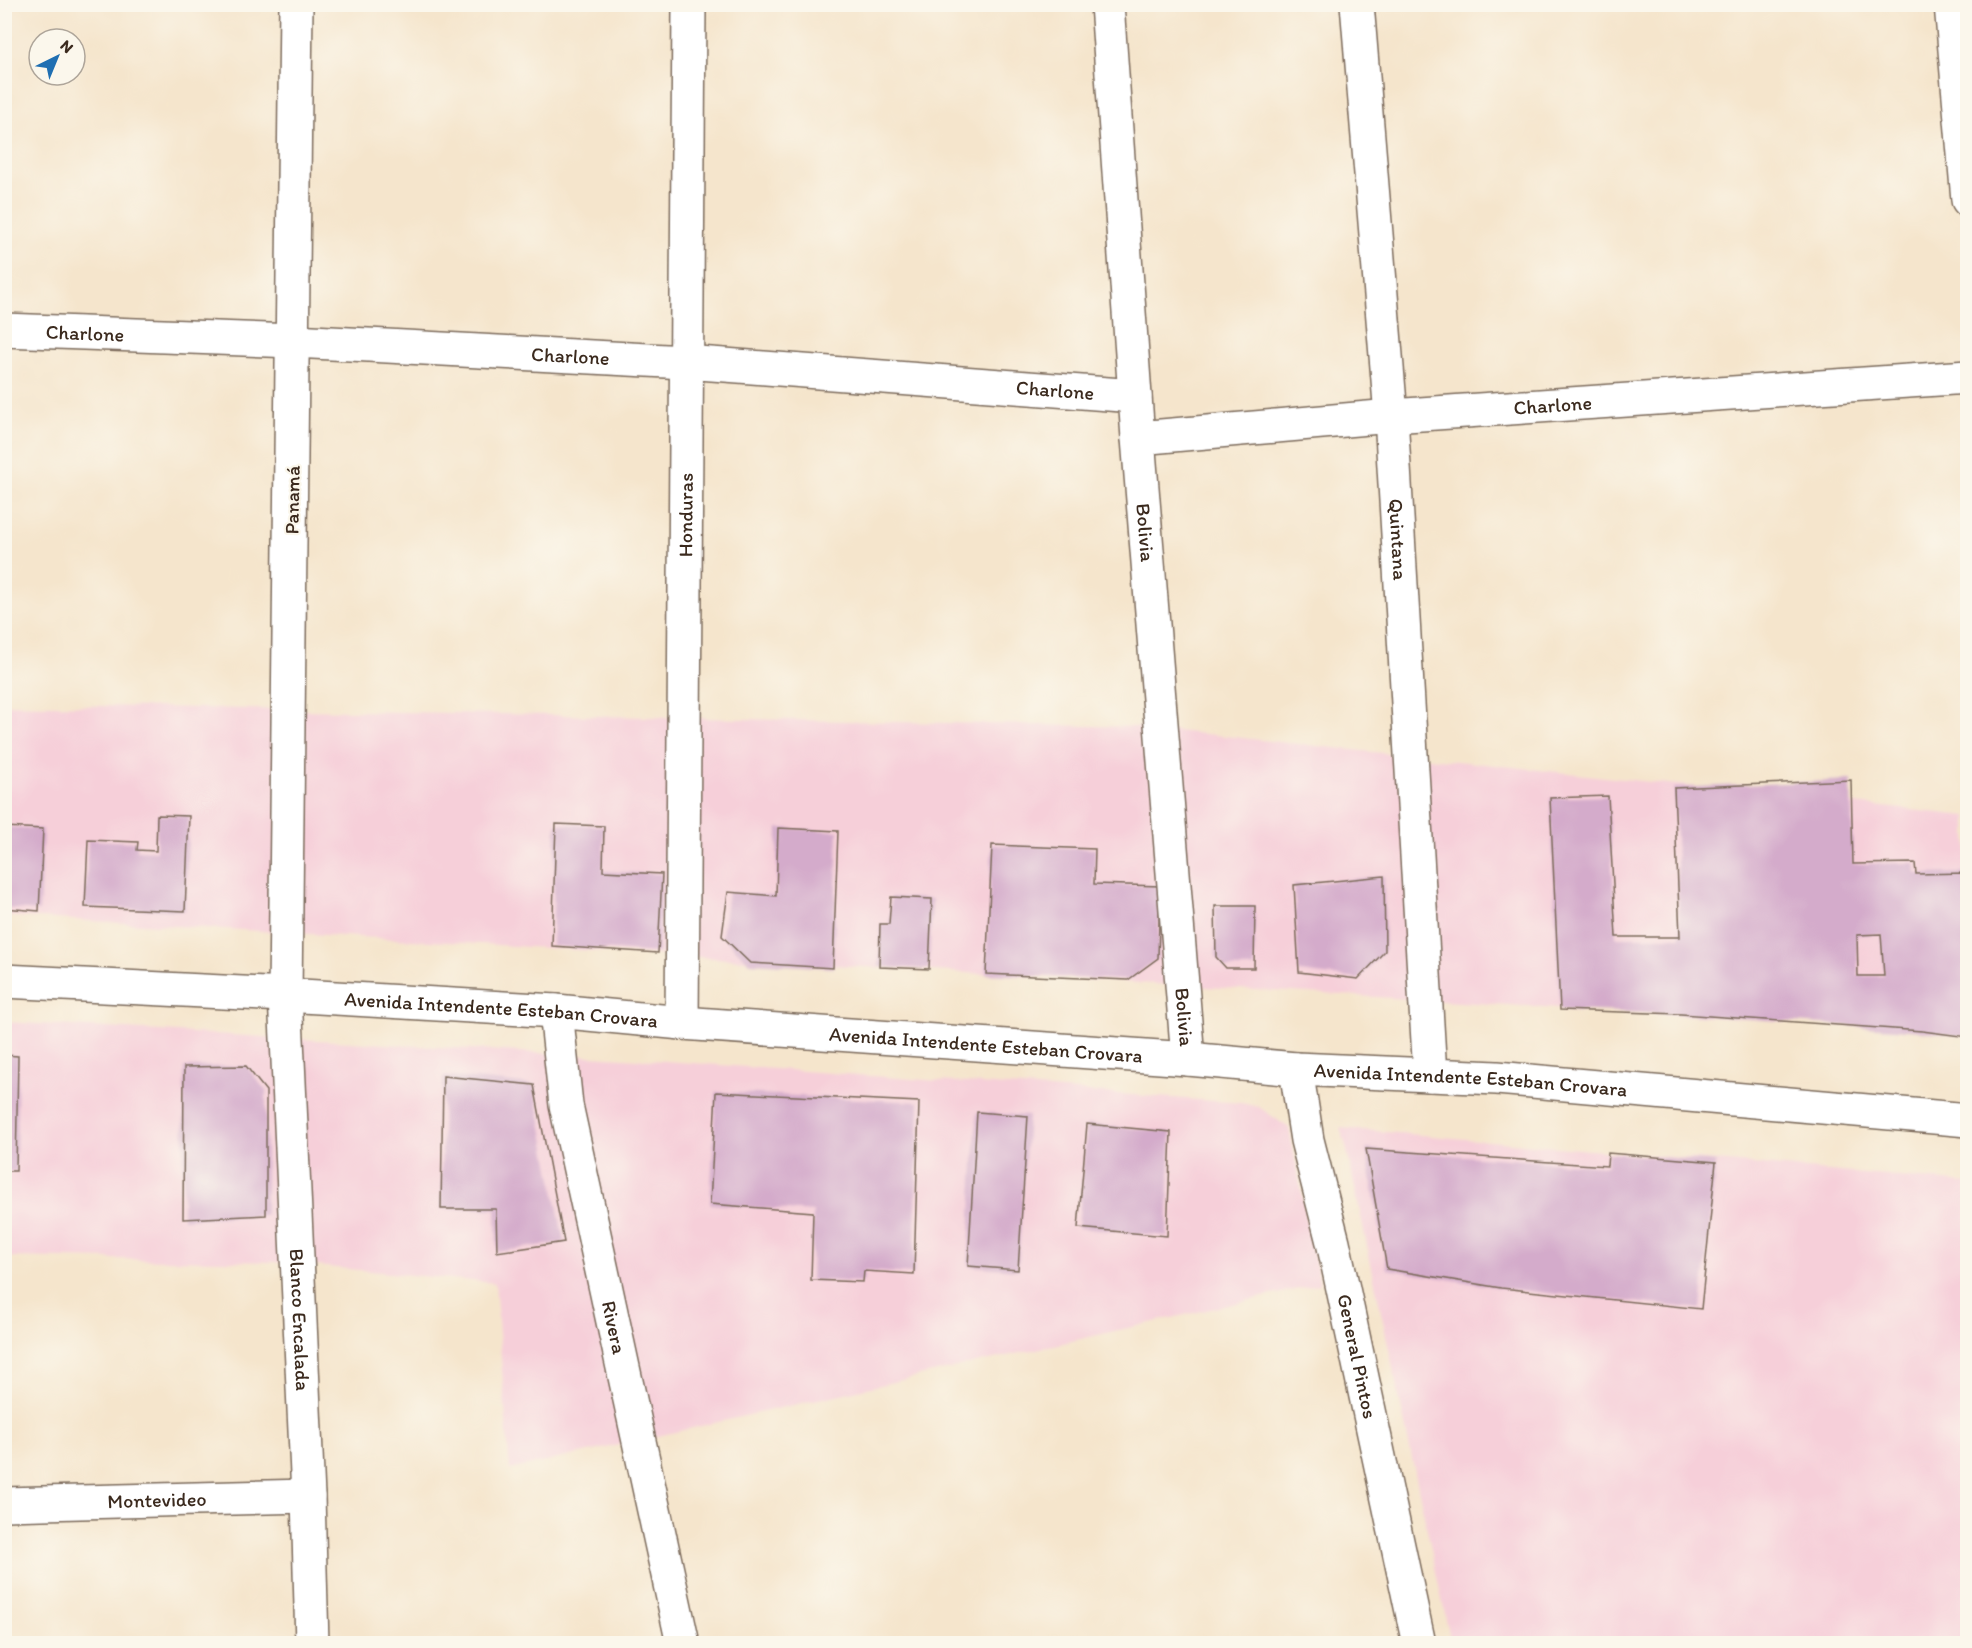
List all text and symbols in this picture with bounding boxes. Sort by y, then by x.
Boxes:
north arrow [27,27,87,87]
text: N [56,36,77,57]
street label: Charlone [45,320,125,347]
street label: Charlone [531,342,610,370]
street label: Charlone [1015,375,1095,405]
street label: Charlone [1513,390,1593,420]
street label: Panamá [279,465,305,535]
street label: Honduras [673,473,698,557]
street label: Quintana [1384,498,1413,581]
street label: Bolivia [1131,502,1160,563]
street label: Avenida Intendente Esteban Crovara [344,987,659,1033]
street label: Bolivia [1170,987,1199,1048]
street label: Avenida Intendente Esteban Crovara [828,1022,1144,1068]
street label: Avenida Intendente Esteban Crovara [1313,1058,1628,1102]
street label: Blanco Encalada [285,1248,315,1391]
street label: General Pintos [1332,1292,1382,1421]
street label: Rivera [597,1298,632,1357]
street label: Montevideo [107,1487,207,1513]

